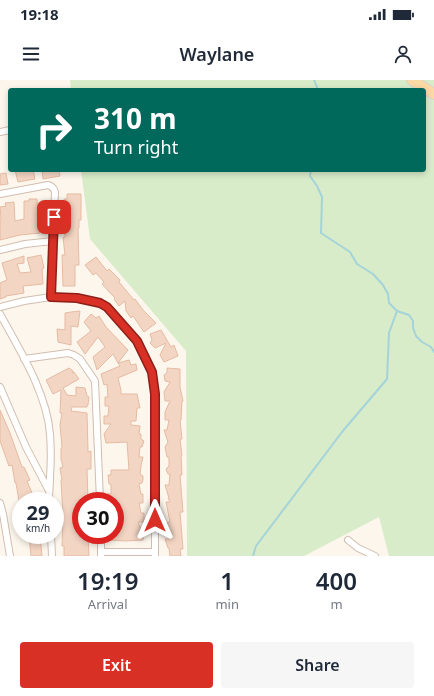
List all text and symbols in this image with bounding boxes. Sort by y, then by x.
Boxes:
text: 19:18 [20,4,59,24]
text: Waylane [180,42,254,66]
icon: menu [20,43,42,65]
icon: person [392,43,414,65]
text: 310 m [94,99,177,137]
icon: right [28,104,80,156]
text: Turn right [94,135,178,159]
pin [37,200,71,234]
icon: arrive [43,206,65,228]
speed limit sign: 30 [72,492,124,544]
text: 29 [27,499,49,526]
position arrow [134,499,176,541]
text: km/h [26,521,50,535]
text: 19:19 [77,564,138,597]
text: 1 [220,564,234,597]
text: 400 [316,564,357,597]
text: Arrival [88,595,128,613]
text: min [215,595,239,613]
text: m [330,595,343,613]
button: Exit [20,642,213,688]
button: Share [221,642,414,688]

